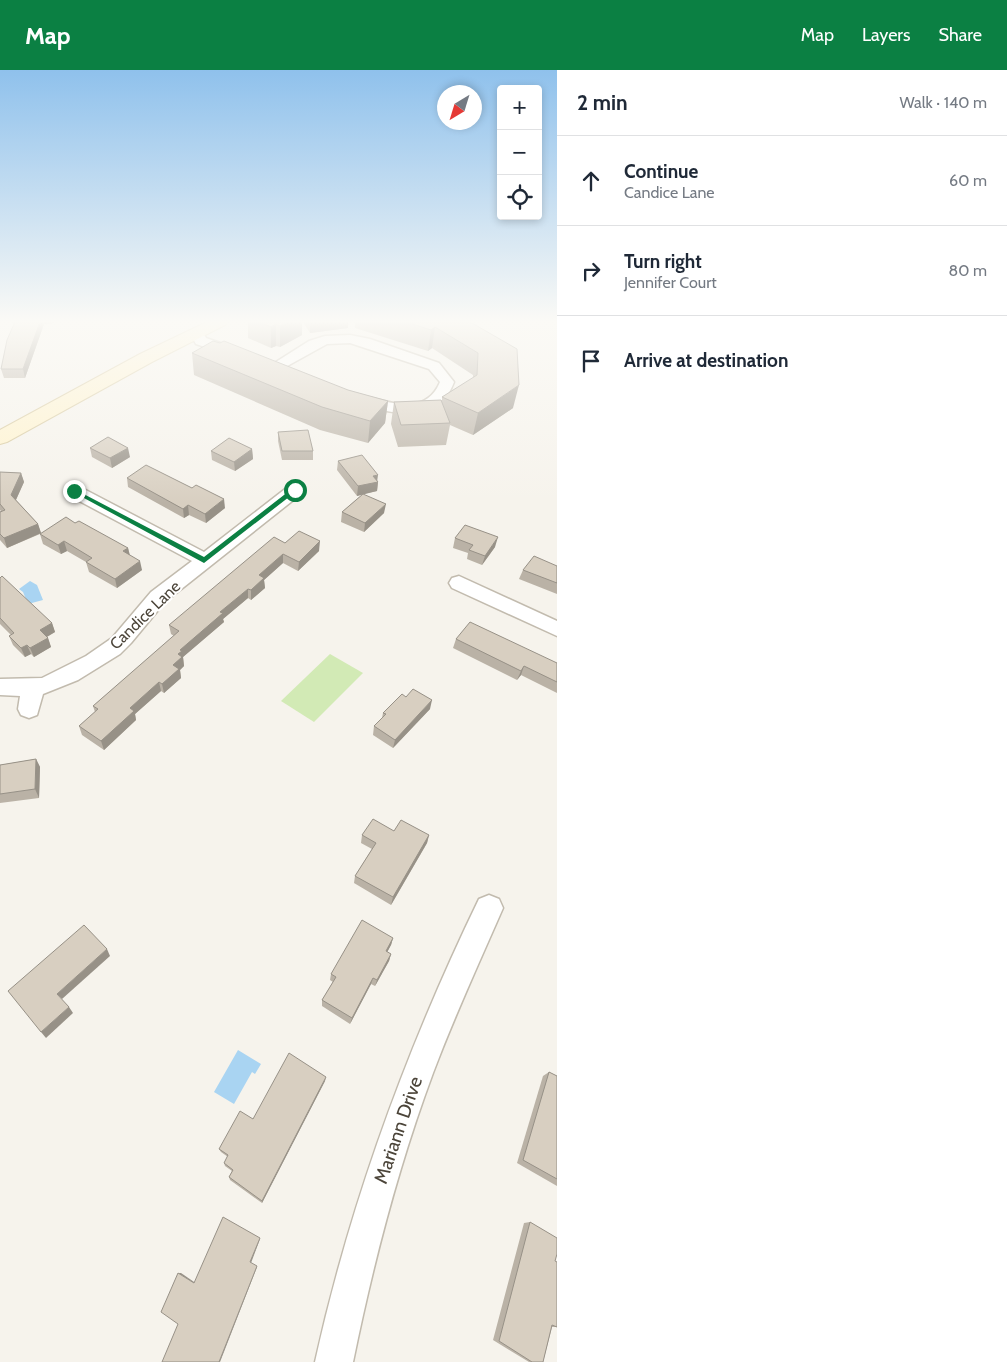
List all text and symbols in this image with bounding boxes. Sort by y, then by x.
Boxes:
text: Map [25,21,71,50]
text: Map [801,24,834,46]
text: Layers [862,24,911,46]
text: Share [939,24,982,46]
north arrow [437,85,482,130]
map controls [497,85,542,220]
button: + [497,85,542,130]
text: 2 min [577,90,628,115]
text: Walk · 140 m [900,93,987,112]
button: − [497,130,542,175]
text: Continue [624,160,698,183]
icon: ahead [577,167,605,195]
text: 60 m [949,171,987,190]
button: locate [497,175,542,220]
text: Candice Lane [624,183,715,202]
text: Turn right [624,250,702,273]
icon: right [577,257,605,285]
text: 80 m [949,261,987,280]
text: Jennifer Court [624,273,717,292]
icon: arrive [577,347,605,375]
text: Arrive at destination [624,349,788,372]
route start [284,479,307,502]
route end [63,480,86,503]
street label: Candice Lane [106,577,184,653]
street label: Mariann Drive [369,1073,427,1187]

